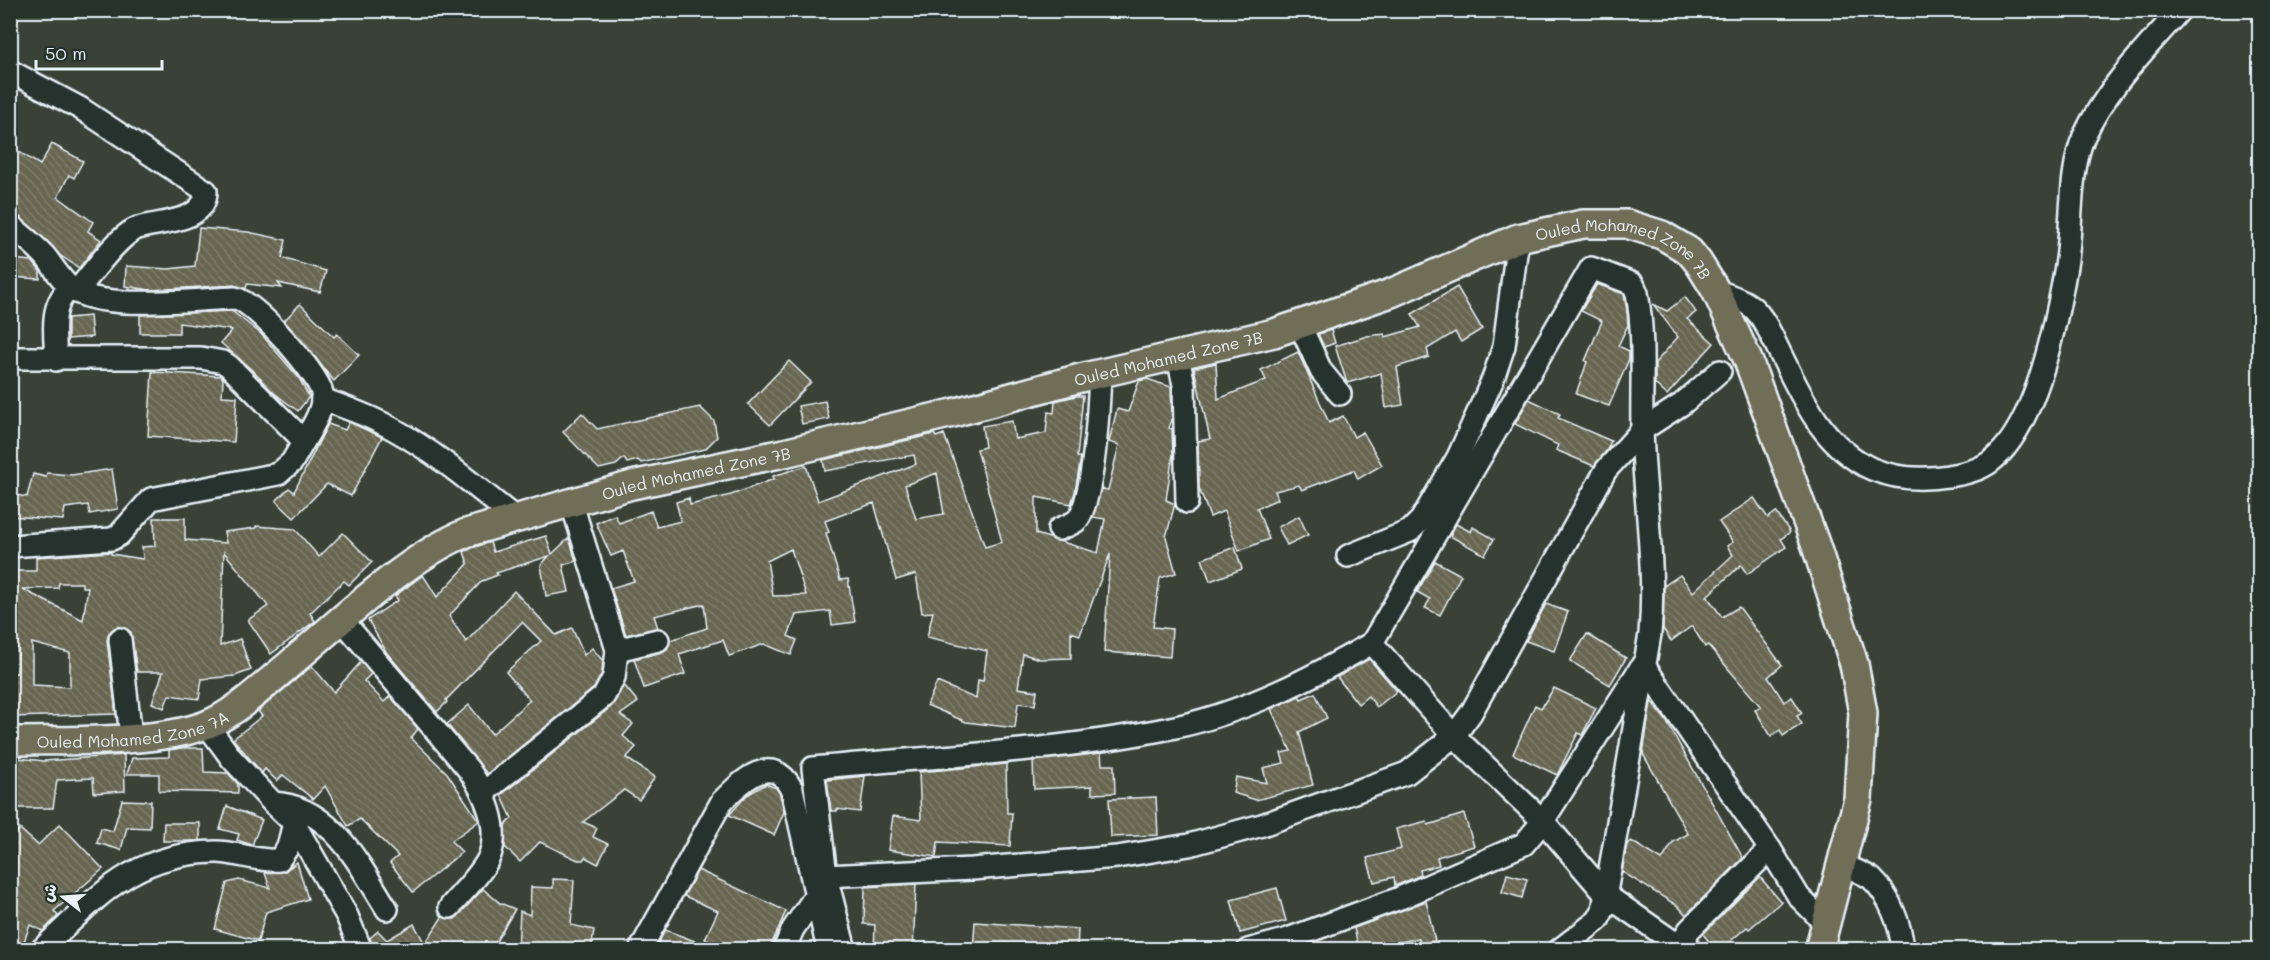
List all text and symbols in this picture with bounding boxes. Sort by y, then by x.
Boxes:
scale bar [36,33,162,71]
text: 50 m [45,41,87,65]
street label: Ouled Mohamed Zone 7B [1533,213,1716,283]
street label: Ouled Mohamed Zone 7B [1072,326,1264,390]
street label: Ouled Mohamed Zone 7B [599,441,793,504]
street label: Ouled Mohamed Zone 7A [37,705,232,751]
north arrow [33,867,93,927]
text: ش [36,881,61,904]

